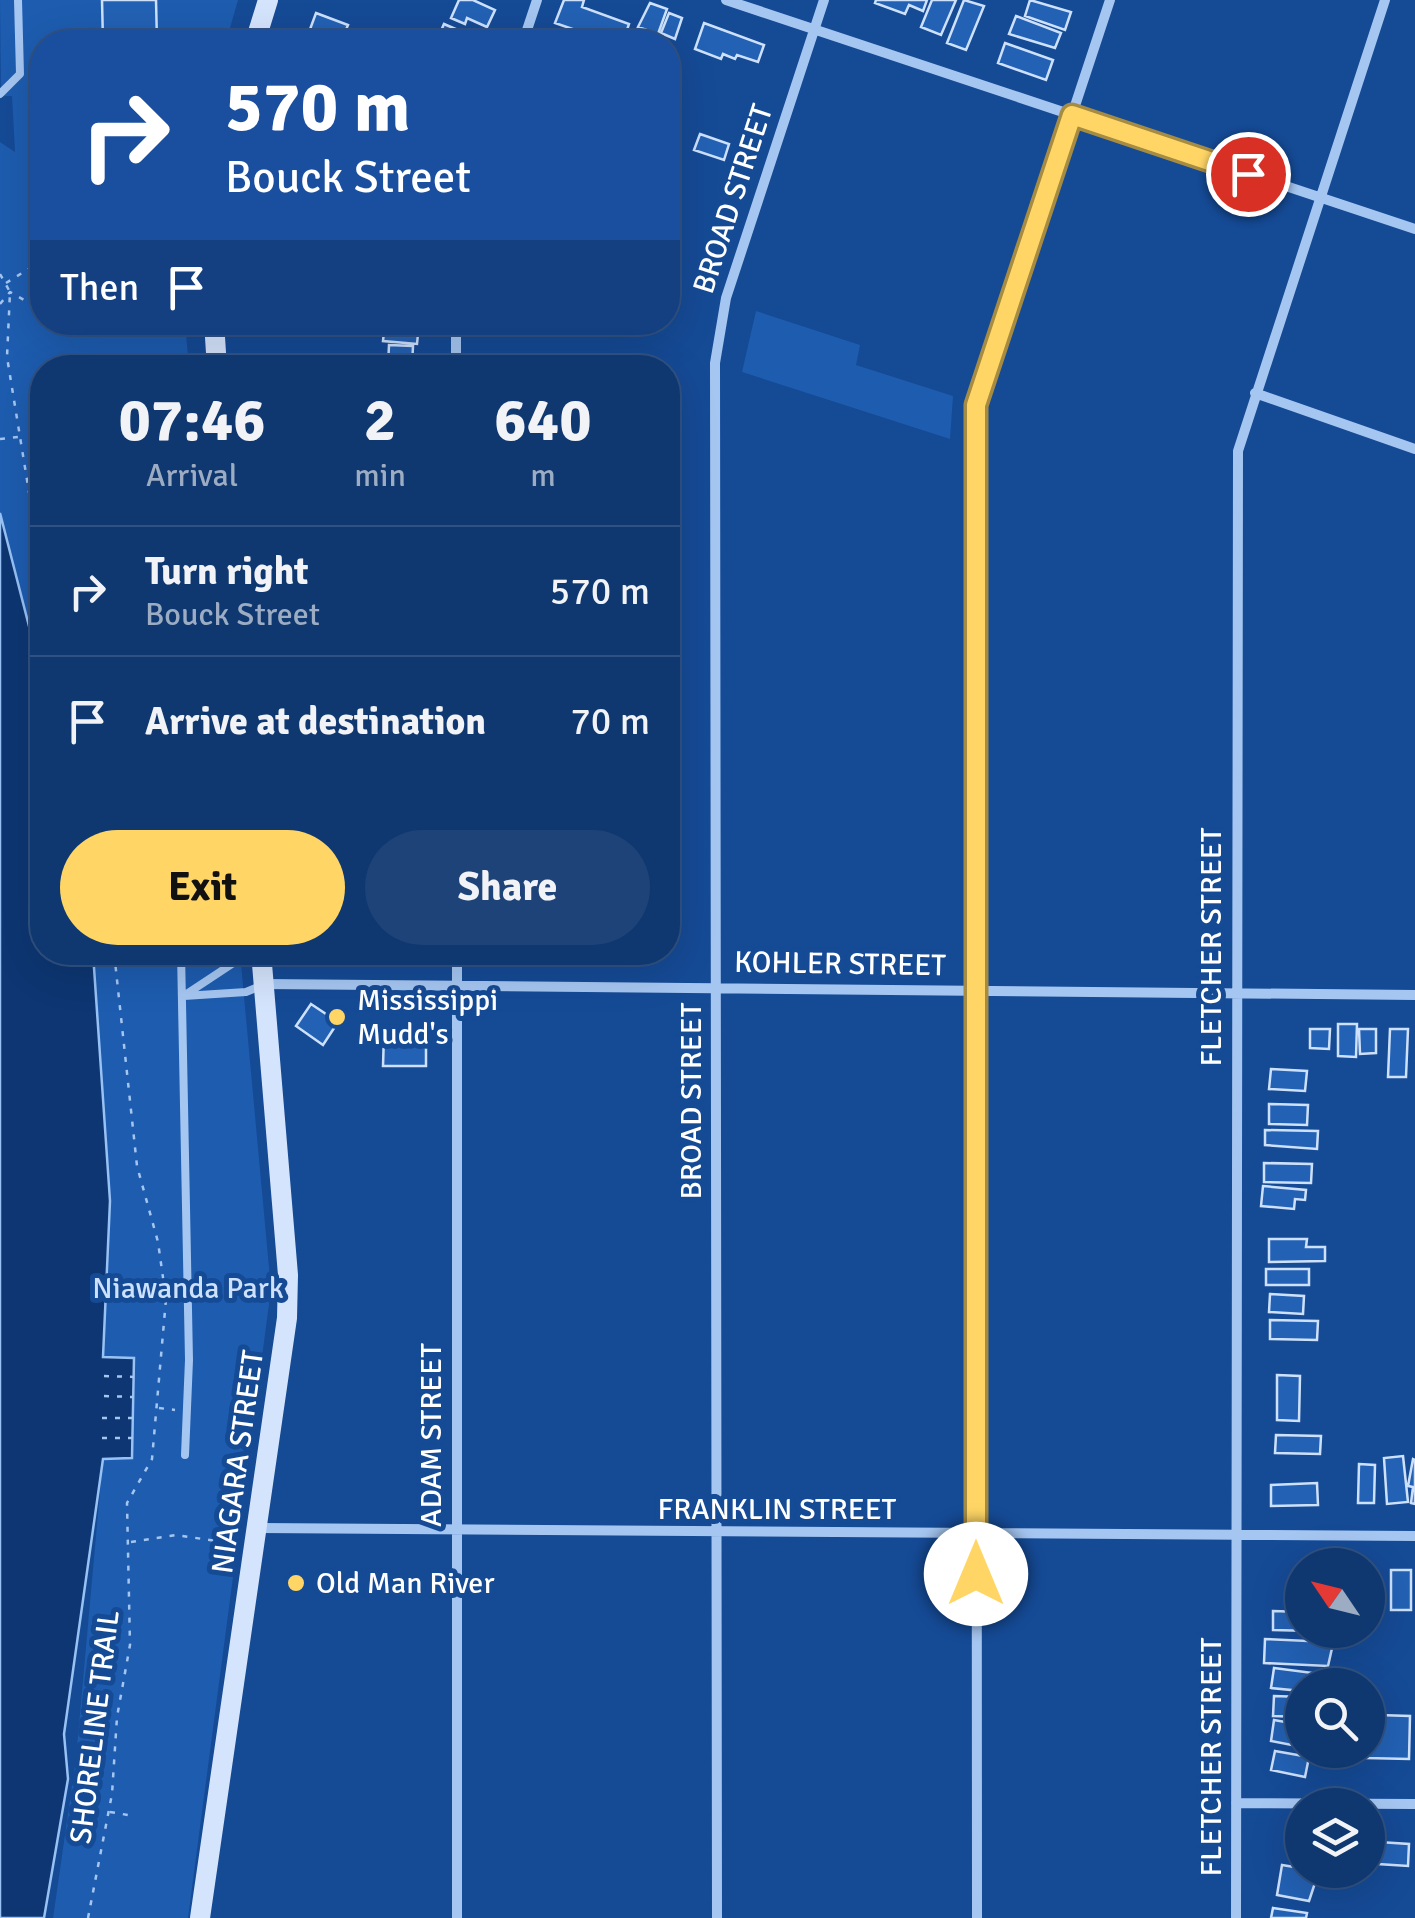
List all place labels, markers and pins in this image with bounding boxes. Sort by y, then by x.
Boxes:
pin [1206,132,1291,217]
place label: Mississippi Mudd's [357,982,498,1053]
marker: Mississippi Mudd's [326,1006,348,1028]
place label: Old Man River [316,1565,494,1602]
marker: Old Man River [285,1572,307,1594]

